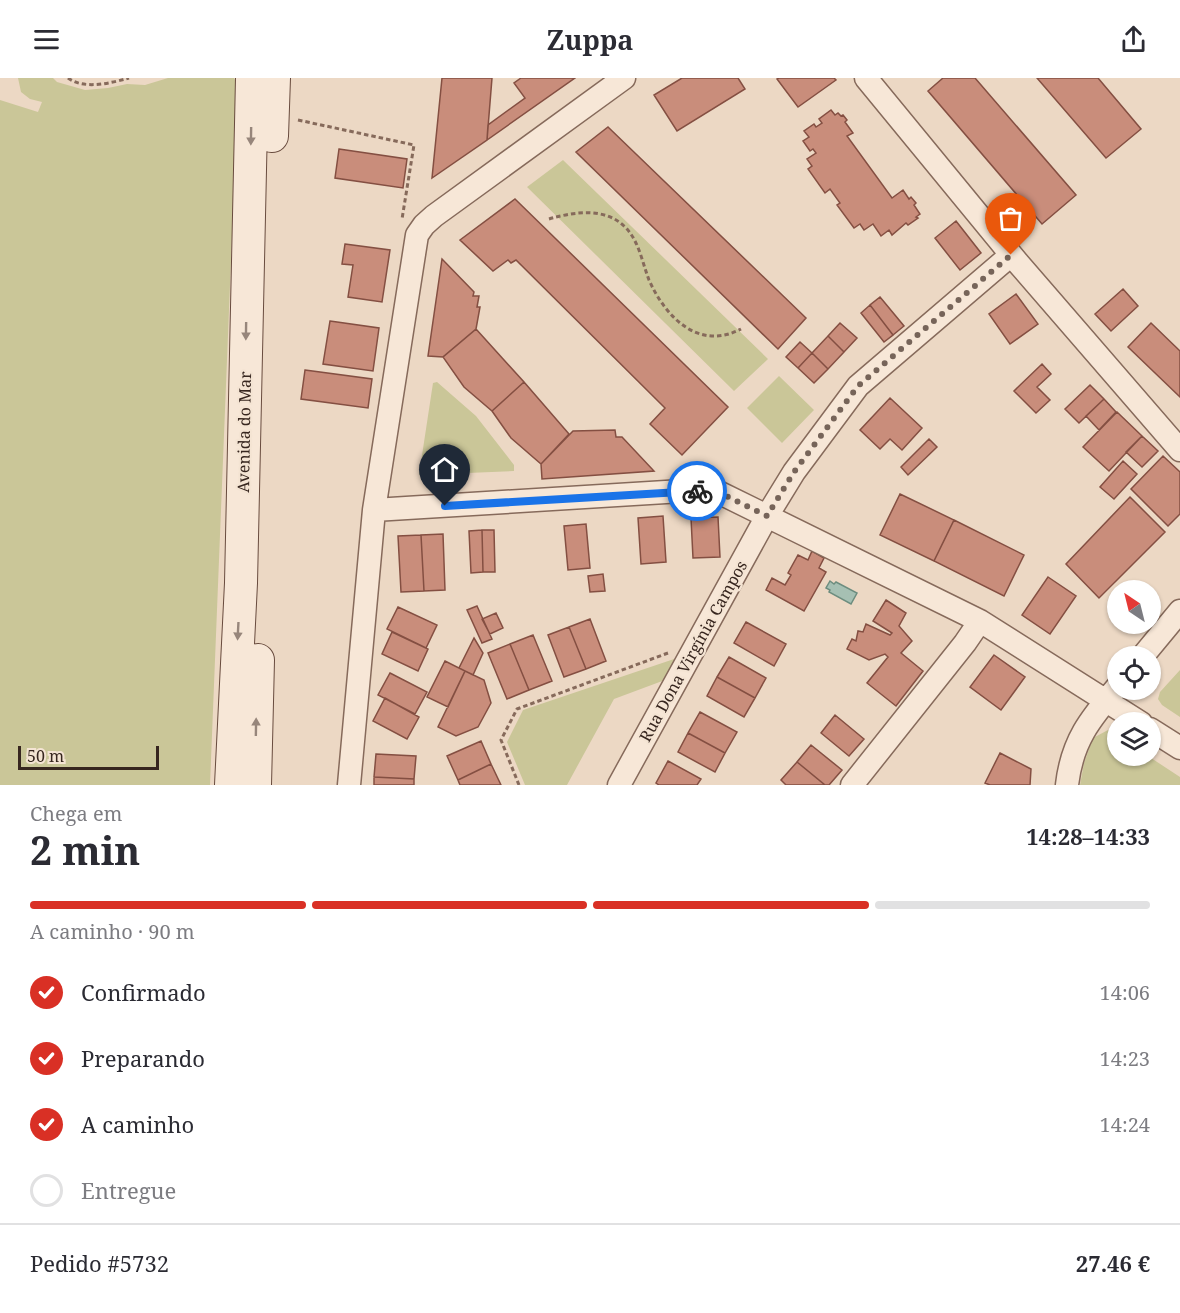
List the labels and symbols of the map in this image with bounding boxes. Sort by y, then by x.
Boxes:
one-way arrow [246,127,255,146]
pin [985,193,1036,255]
one-way arrow [241,322,251,341]
street label: Avenida do Mar [232,371,256,493]
pin [419,444,470,506]
courier [667,461,727,521]
street label: Rua Dona Virgínia Campos [634,556,752,746]
north arrow [1107,580,1161,634]
one-way arrow [234,622,243,641]
one-way arrow [252,717,261,736]
scale bar [18,743,159,770]

